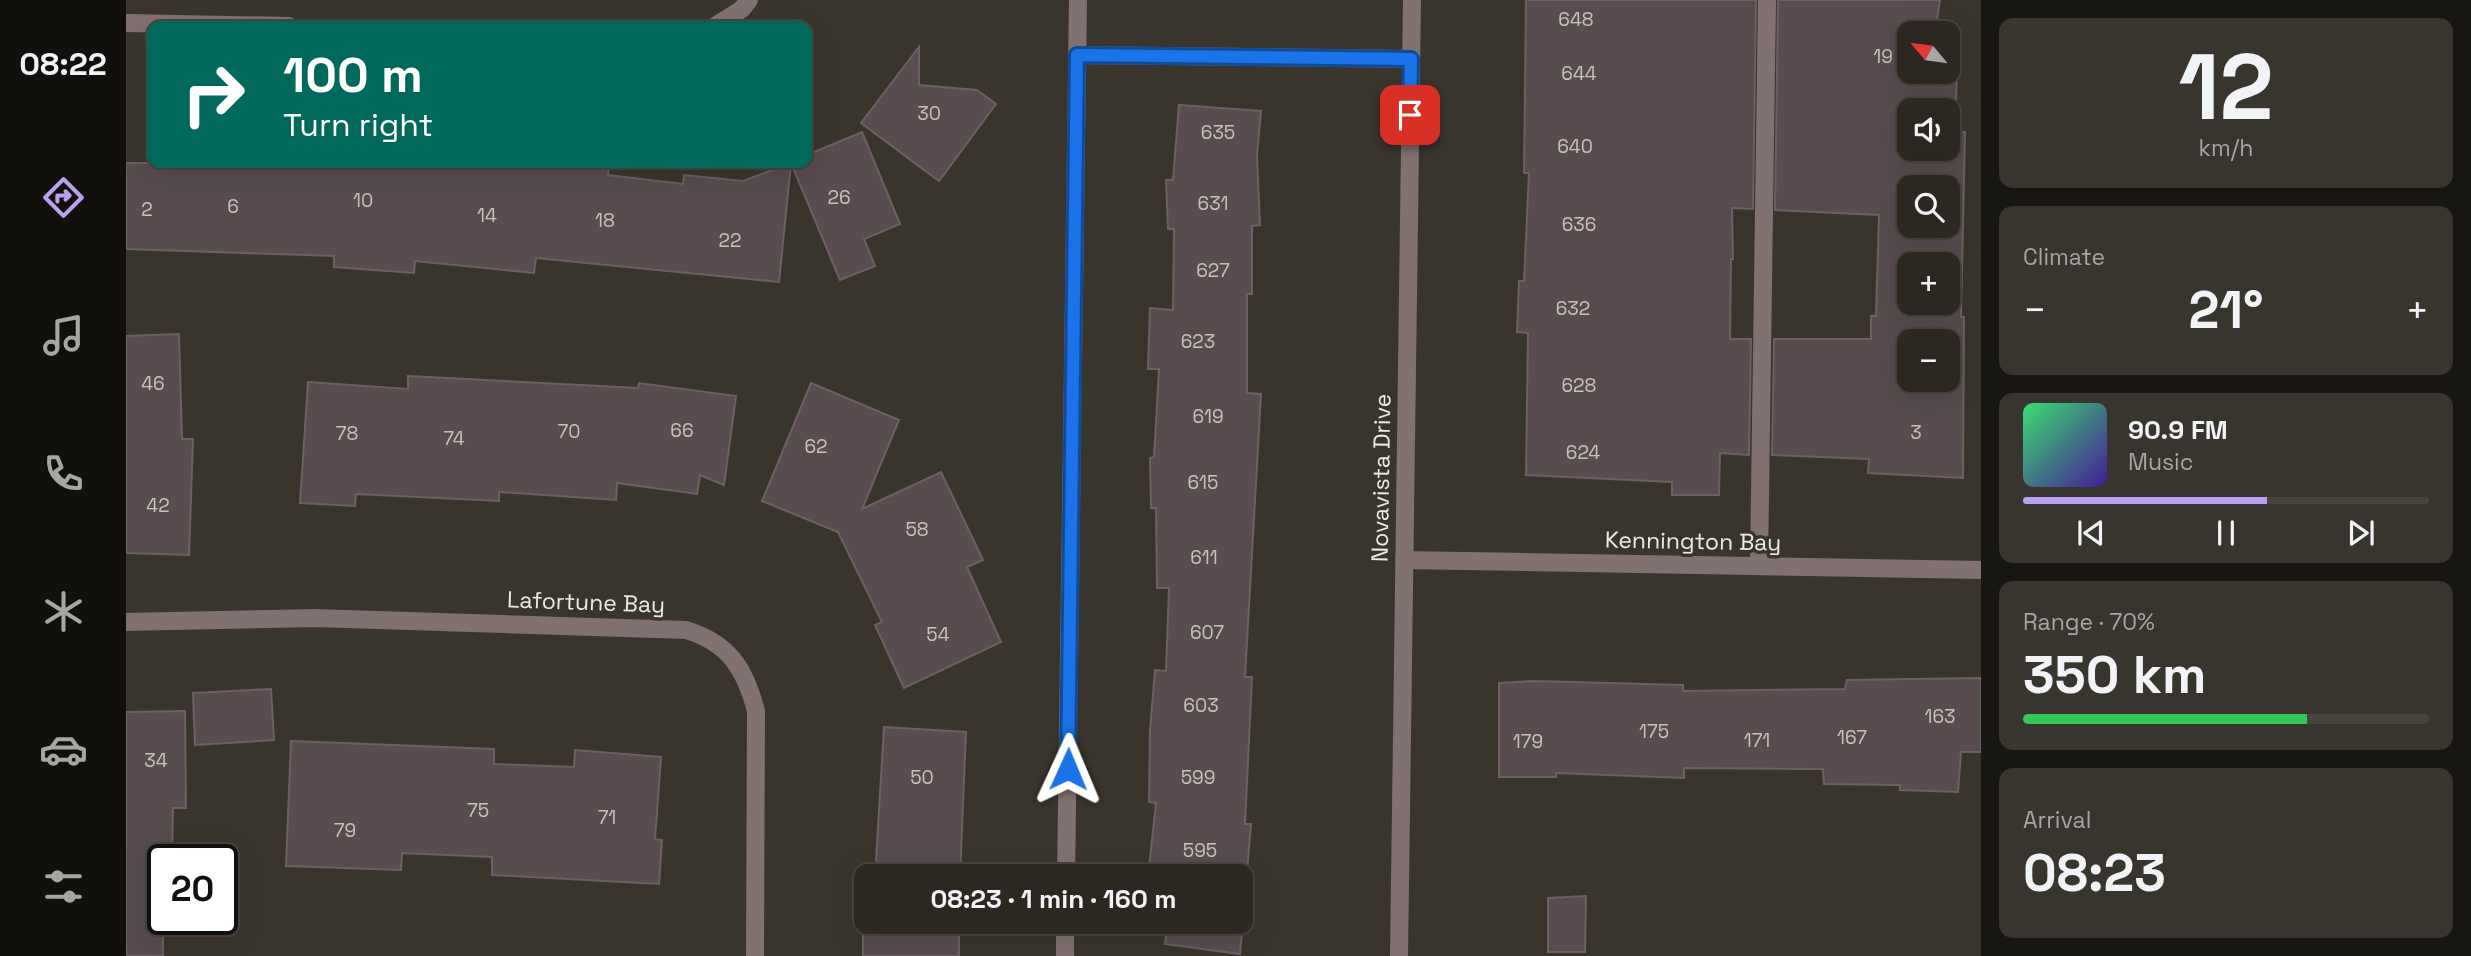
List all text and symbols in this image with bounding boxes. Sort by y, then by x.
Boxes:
house number: 648 [1558,7,1594,32]
north arrow [1897,21,1960,84]
map controls [1897,21,1960,392]
text: 12 [2178,29,2274,146]
text: 08:22 [19,44,107,84]
text: 100 m [283,44,423,106]
house number: 19 [1873,44,1893,69]
icon: right [168,49,259,140]
house number: 644 [1561,61,1597,86]
pin [1380,85,1440,145]
icon: arrive [1391,96,1429,134]
button: sound [1897,98,1960,161]
house number: 30 [917,101,941,126]
text: Turn right [283,105,433,145]
house number: 635 [1201,120,1235,145]
text: km/h [2199,133,2253,163]
house number: 640 [1557,134,1593,159]
icon: directions [39,173,88,222]
button: search [1897,175,1960,238]
house number: 26 [827,185,851,210]
house number: 10 [353,188,373,213]
house number: 631 [1198,191,1228,216]
house number: 6 [227,194,239,219]
house number: 2 [141,197,153,222]
house number: 14 [477,203,497,228]
house number: 18 [595,208,615,233]
house number: 636 [1562,212,1596,237]
house number: 22 [719,228,741,253]
text: Climate [2023,242,2105,272]
button: + [1897,252,1960,315]
house number: 627 [1196,258,1230,283]
text: 21° [2189,277,2263,343]
text: − [2023,286,2047,334]
text: + [2405,286,2429,334]
house number: 632 [1556,296,1590,321]
icon: music [39,311,88,360]
house number: 623 [1181,329,1215,354]
button: − [1897,329,1960,392]
house number: 46 [141,371,165,396]
house number: 628 [1562,373,1596,398]
street label: Novavista Drive [1365,394,1397,562]
house number: 619 [1192,404,1224,429]
text: 90.9 FM [2128,413,2228,447]
house number: 66 [670,418,694,443]
house number: 70 [558,419,580,444]
house number: 3 [1910,420,1922,445]
house number: 78 [336,421,358,446]
house number: 74 [443,426,465,451]
house number: 62 [804,434,828,459]
house number: 624 [1566,440,1600,465]
text: Music [2128,447,2193,477]
icon: phone [39,449,88,498]
house number: 615 [1188,470,1218,495]
house number: 42 [146,493,170,518]
icon: previous [2072,514,2110,552]
icon: pause [2207,514,2245,552]
icon: next [2342,514,2380,552]
house number: 58 [905,517,929,542]
street label: Kennington Bay [1605,524,1781,558]
house number: 611 [1190,545,1218,570]
street label: Lafortune Bay [506,584,666,620]
icon: climate [39,587,88,636]
text: Range · 70% [2023,607,2155,637]
house number: 607 [1190,620,1224,645]
house number: 54 [926,622,950,647]
text: 350 km [2023,642,2206,708]
house number: 603 [1183,693,1219,718]
house number: 163 [1924,704,1956,729]
house number: 175 [1639,719,1669,744]
icon: car [39,725,88,774]
house number: 167 [1837,725,1867,750]
house number: 171 [1744,728,1770,753]
house number: 179 [1513,729,1543,754]
position arrow [1031,732,1105,806]
house number: 34 [144,748,168,773]
house number: 50 [910,765,934,790]
house number: 599 [1181,765,1215,790]
house number: 75 [467,798,489,823]
house number: 71 [598,805,616,830]
text: Arrival [2023,805,2091,835]
house number: 79 [334,818,356,843]
house number: 595 [1183,838,1217,863]
text: 08:23 [2023,840,2166,906]
speed limit sign: 20 [147,844,238,935]
icon: filters [39,862,88,911]
text: 08:23 · 1 min · 160 m [930,882,1177,916]

